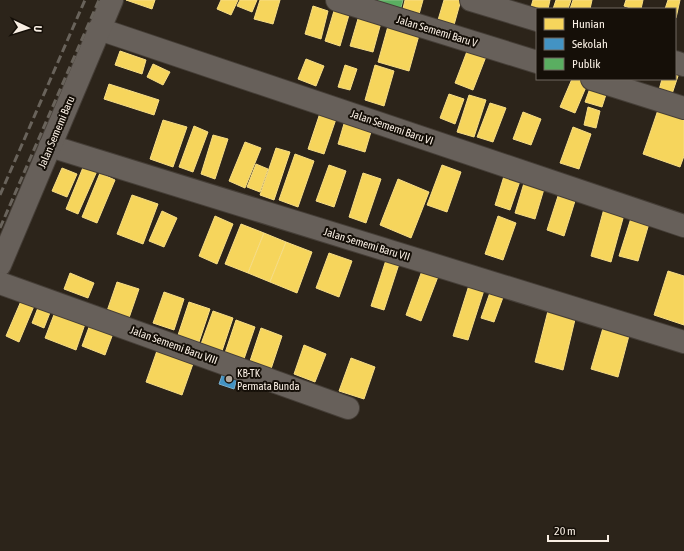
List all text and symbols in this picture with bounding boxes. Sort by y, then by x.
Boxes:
north arrow [8,8,48,48]
legend [536,8,676,80]
street label: Jalan Sememi Baru V [395,13,479,49]
text: Hunian [572,17,605,31]
text: U [32,25,44,32]
text: Sekolah [572,37,608,51]
text: Publik [572,57,601,71]
street label: Jalan Sememi Baru [35,94,77,170]
street label: Jalan Sememi Baru VI [349,107,435,147]
street label: Jalan Sememi Baru VII [323,225,411,263]
street label: Jalan Sememi Baru VIII [129,324,219,366]
place label: KB-TK Permata Bunda [237,367,300,392]
marker: KB-TK Permata Bunda [224,374,234,384]
scale bar [548,517,608,543]
text: 20 m [554,524,576,538]

